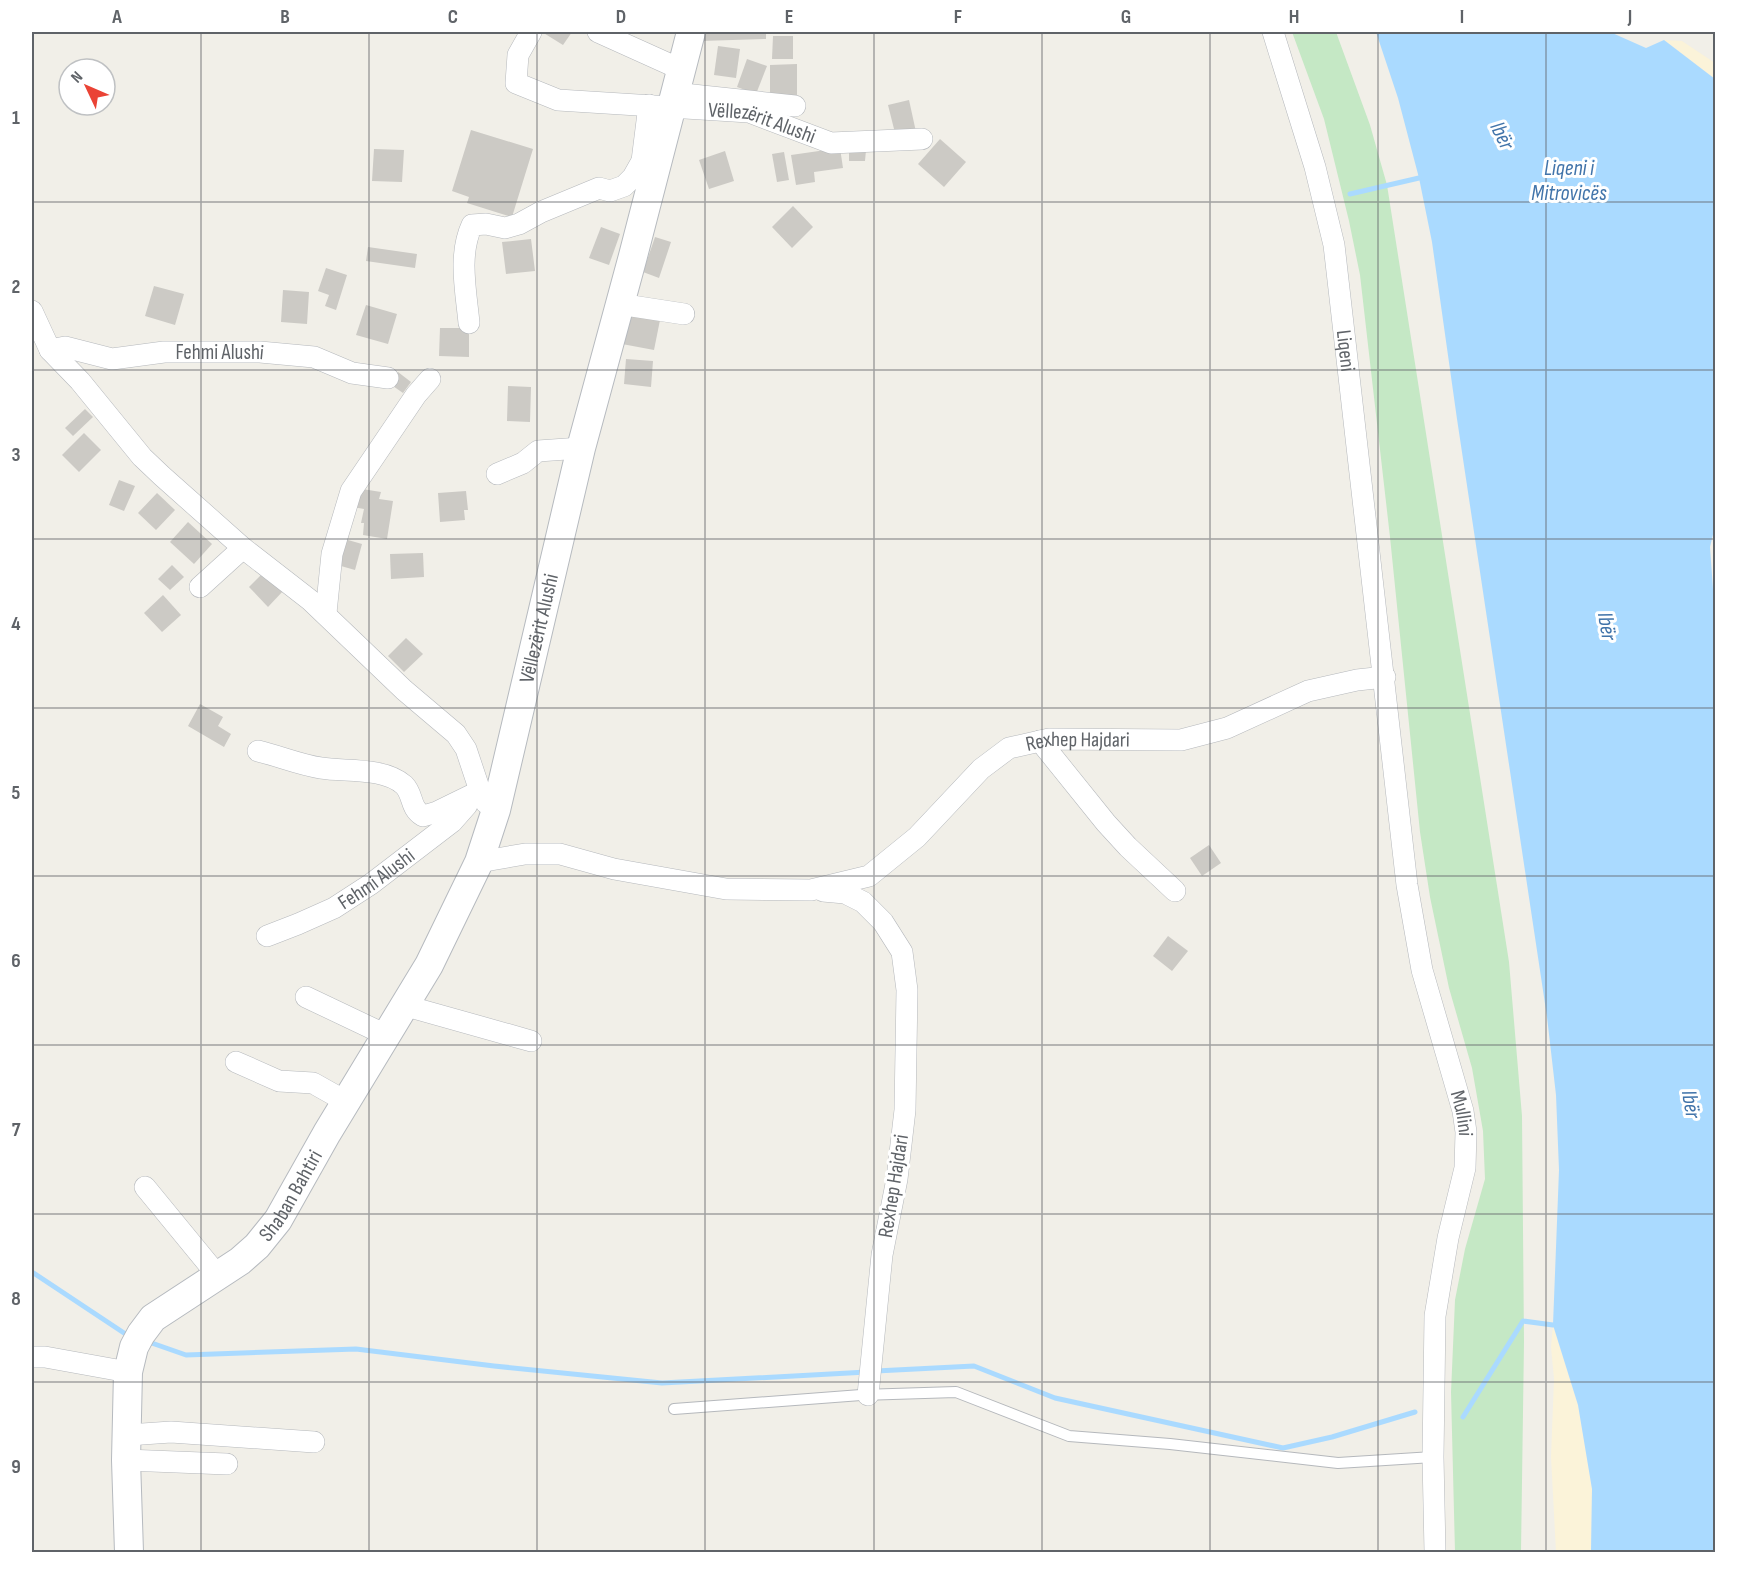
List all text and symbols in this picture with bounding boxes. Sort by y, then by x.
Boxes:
text: A [111,5,122,29]
text: B [280,5,290,29]
text: C [448,5,458,29]
text: D [616,5,626,29]
text: E [785,5,793,29]
text: F [954,5,962,29]
text: G [1121,5,1131,29]
text: H [1289,5,1299,29]
text: I [1460,5,1464,29]
text: J [1627,5,1632,29]
north arrow [57,57,117,117]
text: N [67,68,87,87]
street label: Vëllezërit Alushi [707,97,819,149]
text: 1 [12,106,20,130]
water label: Ibër [1483,117,1520,155]
water label: Liqeni i Mitrovicës [1531,155,1607,207]
text: 2 [12,275,20,299]
street label: Liqeni [1331,329,1360,373]
street label: Fehmi Alushi [176,340,265,365]
text: 3 [12,443,21,467]
street label: Vëllezërit Alushi [514,571,564,685]
water label: Ibër [1591,610,1622,643]
text: 4 [11,612,21,636]
street label: Rexhep Hajdari [1023,727,1130,757]
text: 5 [12,781,21,805]
street label: Fehmi Alushi [334,843,420,915]
text: 6 [11,949,21,973]
street label: Mullini [1445,1087,1478,1136]
water label: Ibër [1675,1088,1706,1121]
text: 7 [12,1118,21,1142]
street label: Rexhep Hajdari [873,1133,914,1240]
street label: Shaban Bahtiri [254,1146,328,1247]
text: 8 [11,1287,21,1311]
text: 9 [11,1455,21,1479]

